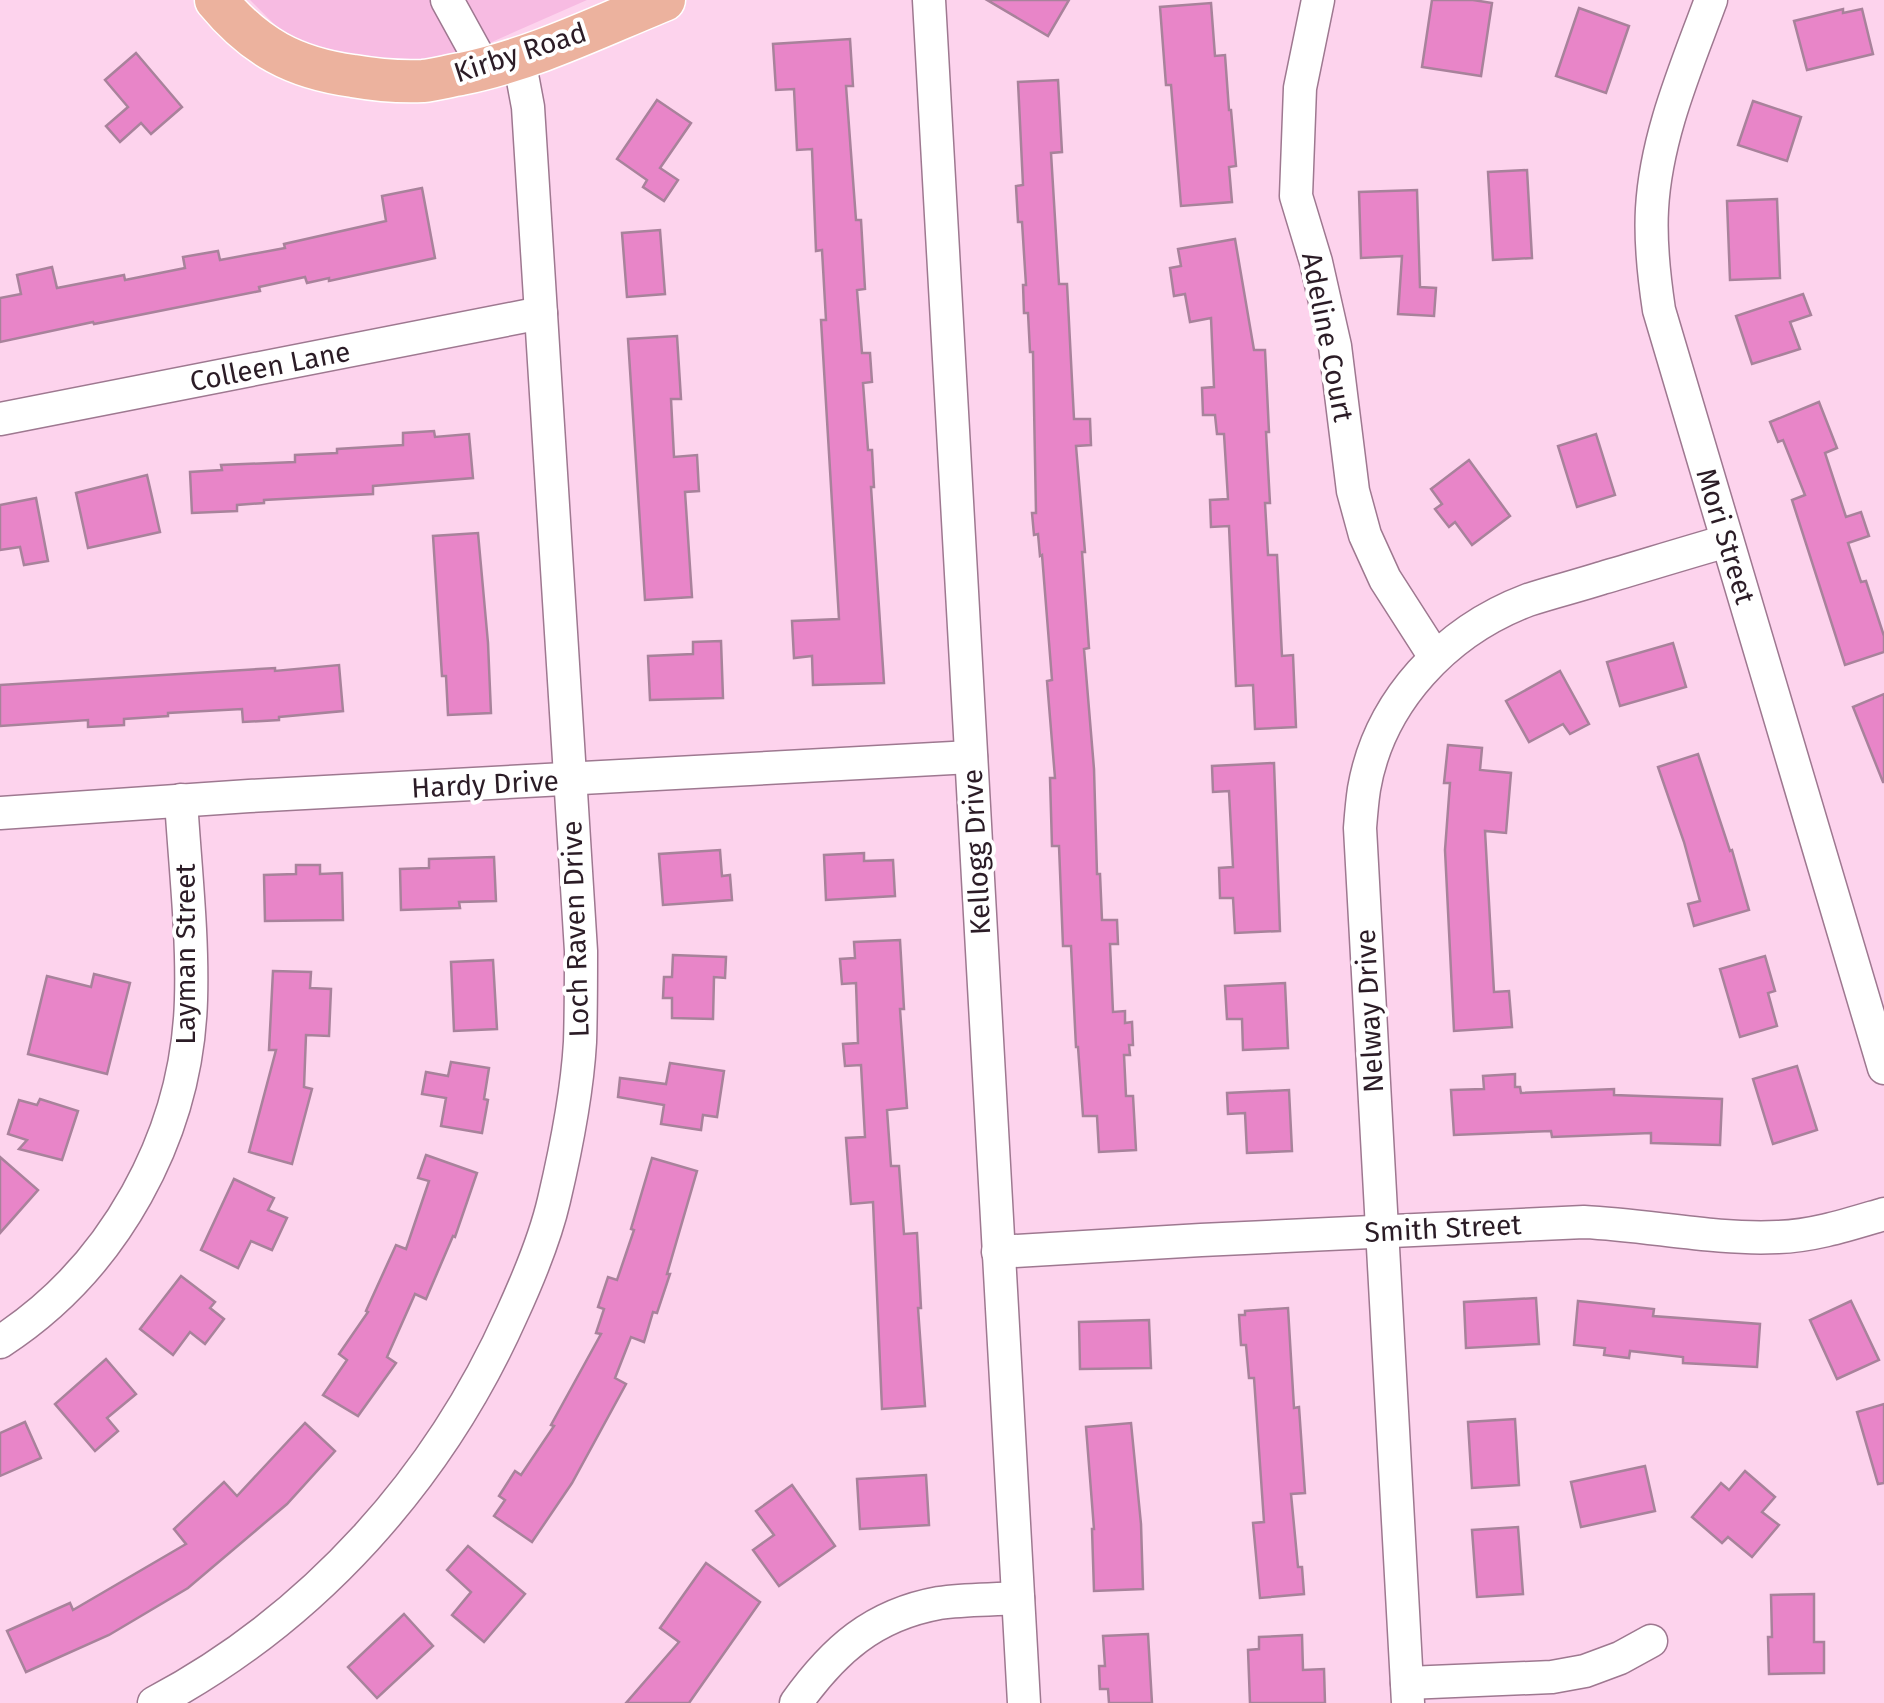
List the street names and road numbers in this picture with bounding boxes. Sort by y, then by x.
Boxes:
street label: Kirby Road [450,16,591,89]
street label: Adeline Court [1295,250,1360,425]
street label: Colleen Lane [187,335,353,398]
street label: Mori Street [1689,464,1762,609]
street label: Hardy Drive [410,764,560,805]
street label: Kellogg Drive [956,768,997,936]
street label: Loch Raven Drive [555,820,596,1038]
street label: Layman Street [169,862,202,1045]
street label: Nelway Drive [1349,928,1390,1094]
street label: Smith Street [1364,1208,1523,1249]

